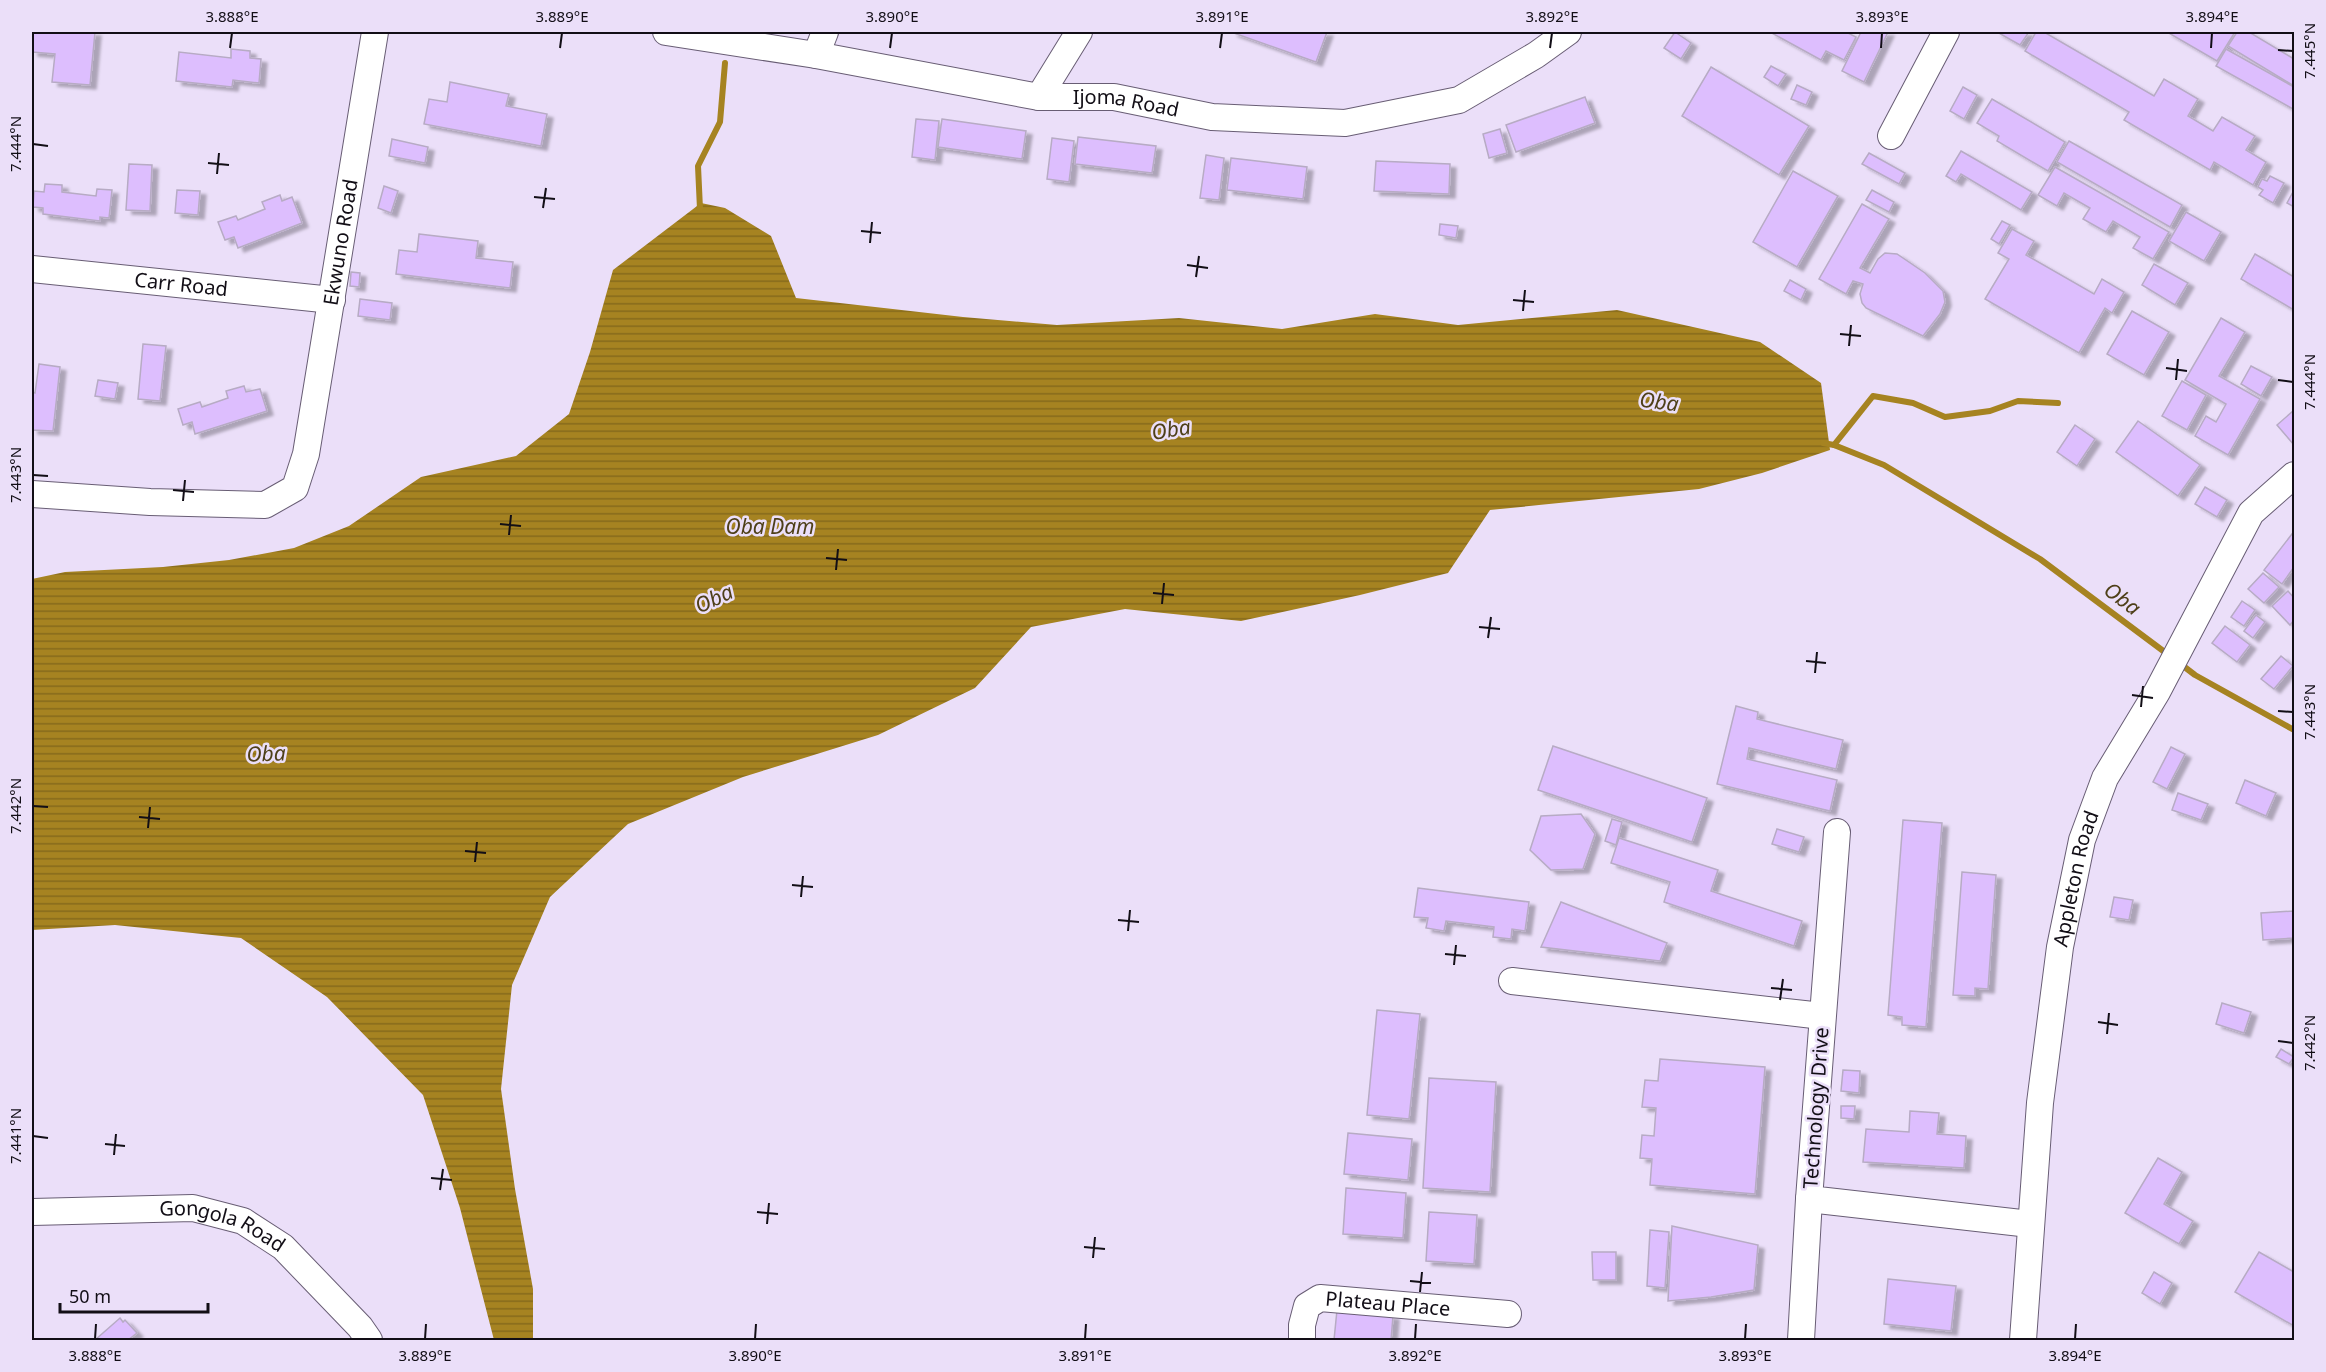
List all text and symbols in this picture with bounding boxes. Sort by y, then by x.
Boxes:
text: 3.888°E [205,6,259,26]
text: 3.889°E [535,6,589,26]
text: 3.890°E [865,6,919,26]
text: 3.891°E [1195,6,1249,26]
text: 3.892°E [1525,6,1579,26]
text: 3.893°E [1855,6,1909,26]
text: 3.894°E [2185,6,2239,26]
text: 7.445°N [2299,23,2319,79]
street label: Ijoma Road [1073,83,1181,123]
text: 7.444°N [5,116,25,172]
street label: Ekwuno Road [316,177,364,307]
street label: Carr Road [133,266,229,302]
text: 7.444°N [2299,354,2319,410]
water label: Oba [1638,385,1680,417]
water label: Oba [1149,412,1192,446]
text: 7.443°N [5,447,25,503]
water label: Oba Dam [726,512,815,540]
water label: Oba [2099,575,2147,621]
water label: Oba [690,577,737,619]
text: 7.443°N [2299,684,2319,740]
water label: Oba [246,738,286,768]
text: 7.442°N [5,778,25,834]
street label: Appleton Road [2046,807,2105,949]
text: 7.442°N [2299,1015,2319,1071]
street label: Technology Drive [1796,1026,1835,1190]
text: 7.441°N [5,1108,25,1164]
street label: Gongola Road [159,1194,291,1258]
scale bar [60,1276,208,1314]
text: 50 m [69,1284,111,1308]
street label: Plateau Place [1324,1285,1451,1322]
text: 3.888°E [68,1345,122,1365]
text: 3.889°E [398,1345,452,1365]
text: 3.890°E [728,1345,782,1365]
text: 3.891°E [1058,1345,1112,1365]
text: 3.892°E [1388,1345,1442,1365]
text: 3.893°E [1718,1345,1772,1365]
text: 3.894°E [2048,1345,2102,1365]

